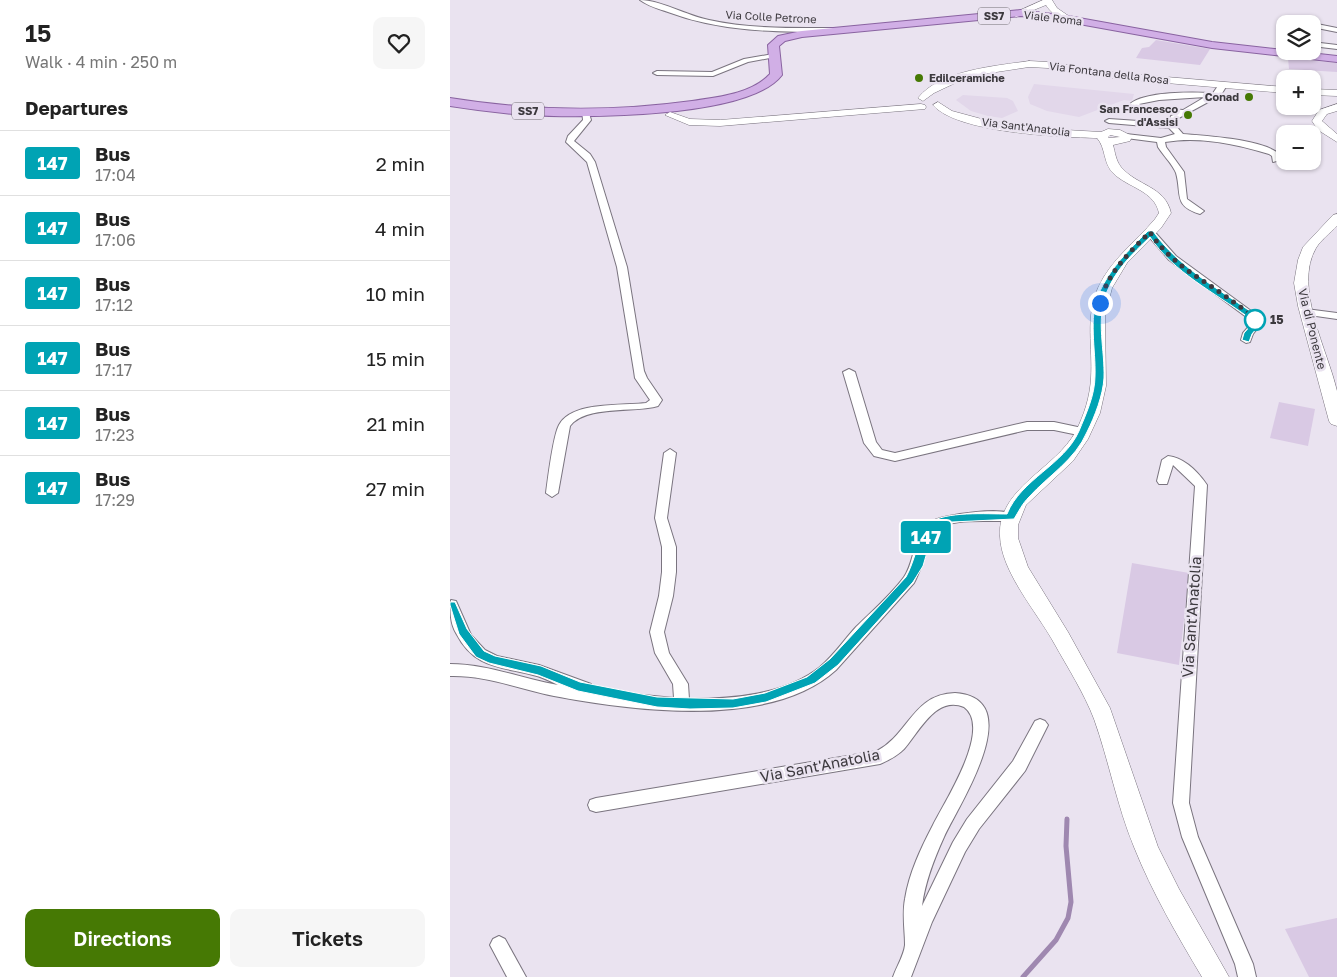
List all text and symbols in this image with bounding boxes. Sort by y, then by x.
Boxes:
street label: Viale Roma [1023,7,1083,28]
street label: Via Colle Petrone [725,8,817,25]
road number: SS7 [978,8,1010,24]
map controls [1276,15,1321,170]
button: layers [1276,15,1321,60]
button: heart [373,17,425,69]
text: 15 [25,18,51,47]
text: Walk · 4 min · 250 m [25,52,177,72]
street label: Via Fontana della Rosa [1048,59,1170,86]
button: + [1276,70,1321,115]
place label: Edilceramiche [929,71,1005,84]
marker: Edilceramiche [913,72,925,84]
place label: Conad [1205,90,1239,103]
marker: Conad [1243,91,1255,103]
text: Departures [25,96,128,119]
road number: SS7 [512,102,544,120]
place label: San Francesco d'Assisi [1099,102,1178,128]
marker: San Francesco d'Assisi [1182,109,1194,121]
street label: Via Sant'Anatolia [981,115,1071,138]
button: − [1276,125,1321,170]
text: Bus [95,142,130,165]
text: 147 [37,152,68,174]
text: 2 min [376,152,425,175]
text: 17:04 [95,165,136,185]
text: Bus [95,207,130,230]
text: 147 [37,217,68,239]
text: 4 min [375,217,425,240]
text: 17:06 [95,230,136,250]
text: Bus [95,272,130,295]
text: 147 [37,282,68,304]
text: 10 min [366,282,425,305]
street label: Via di Ponente [1295,287,1330,371]
your location [1088,291,1113,316]
text: 17:12 [95,295,133,315]
marker: 15 [1244,309,1266,331]
place label: 15 [1270,312,1284,327]
text: Bus [95,337,130,360]
text: 147 [37,347,68,369]
text: 15 min [366,347,425,370]
text: 17:17 [95,360,132,380]
text: Bus [95,402,130,425]
text: 147 [37,412,68,434]
text: 21 min [366,412,425,435]
text: 17:23 [95,425,135,445]
text: Bus [95,467,130,490]
text: 147 [37,477,68,499]
text: 27 min [366,477,425,500]
text: 17:29 [95,490,135,510]
line badge: 147 [897,521,955,553]
text: 147 [911,526,941,548]
street label: Via Sant'Anatolia [1178,556,1204,678]
street label: Via Sant'Anatolia [758,745,881,785]
button: Directions [25,909,220,967]
button: Tickets [230,909,425,967]

